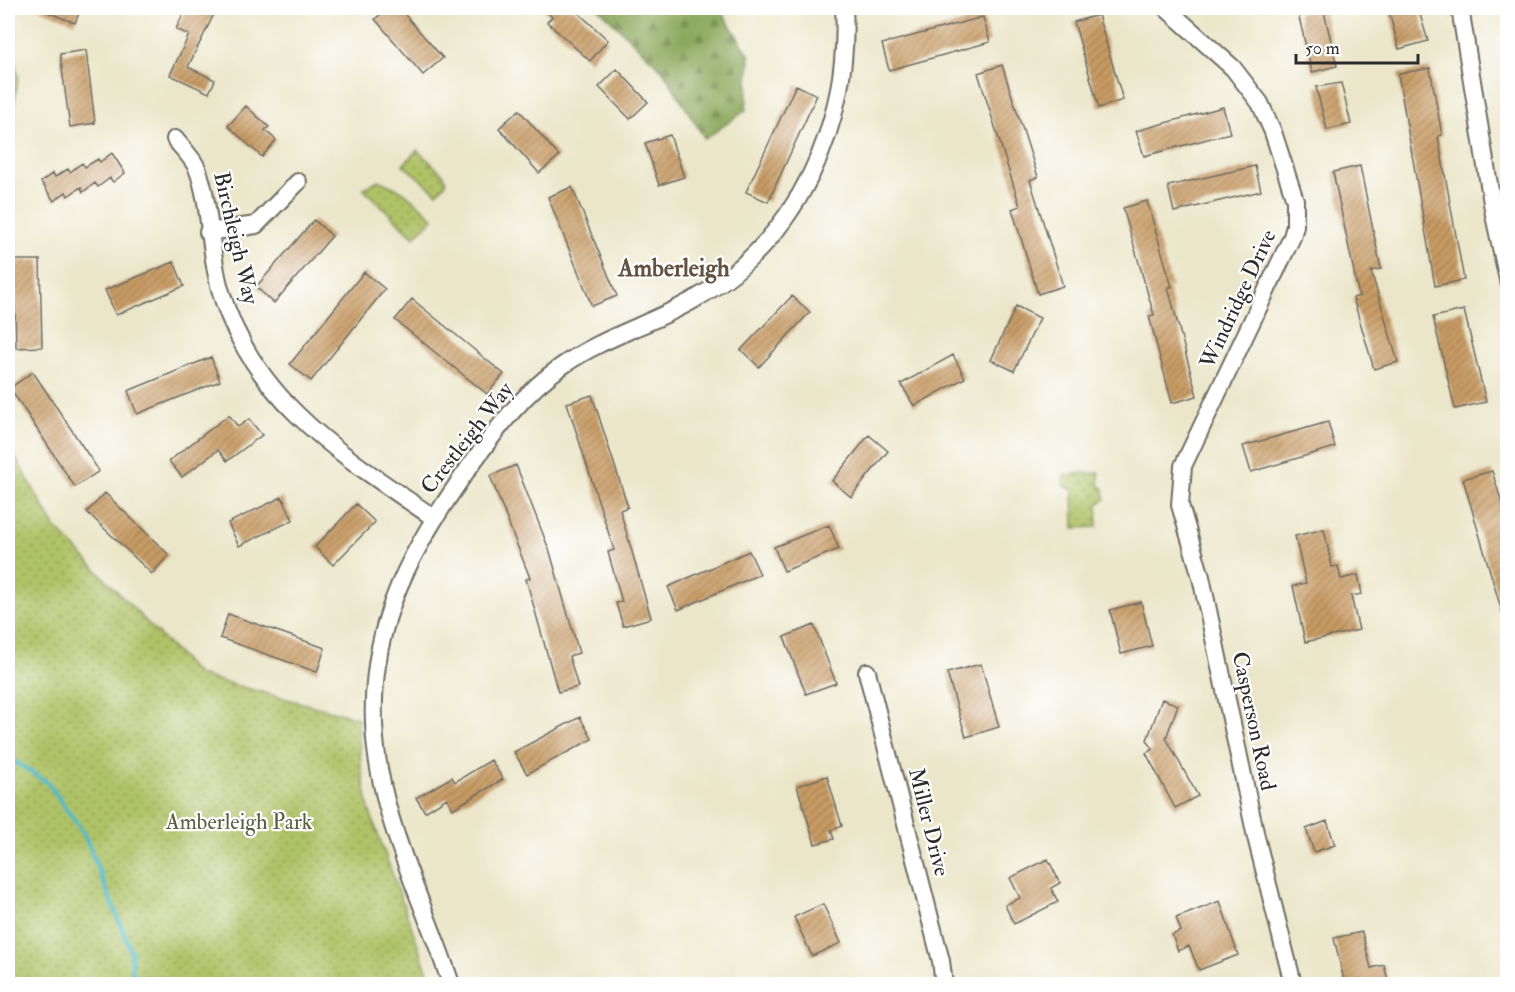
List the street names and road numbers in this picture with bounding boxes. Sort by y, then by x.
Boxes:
street label: Birchleigh Way [207,169,265,307]
street label: Windridge Drive [1193,225,1282,374]
street label: Crestleigh Way [415,376,520,500]
street label: Casperson Road [1225,649,1282,793]
street label: Miller Drive [902,765,956,879]

